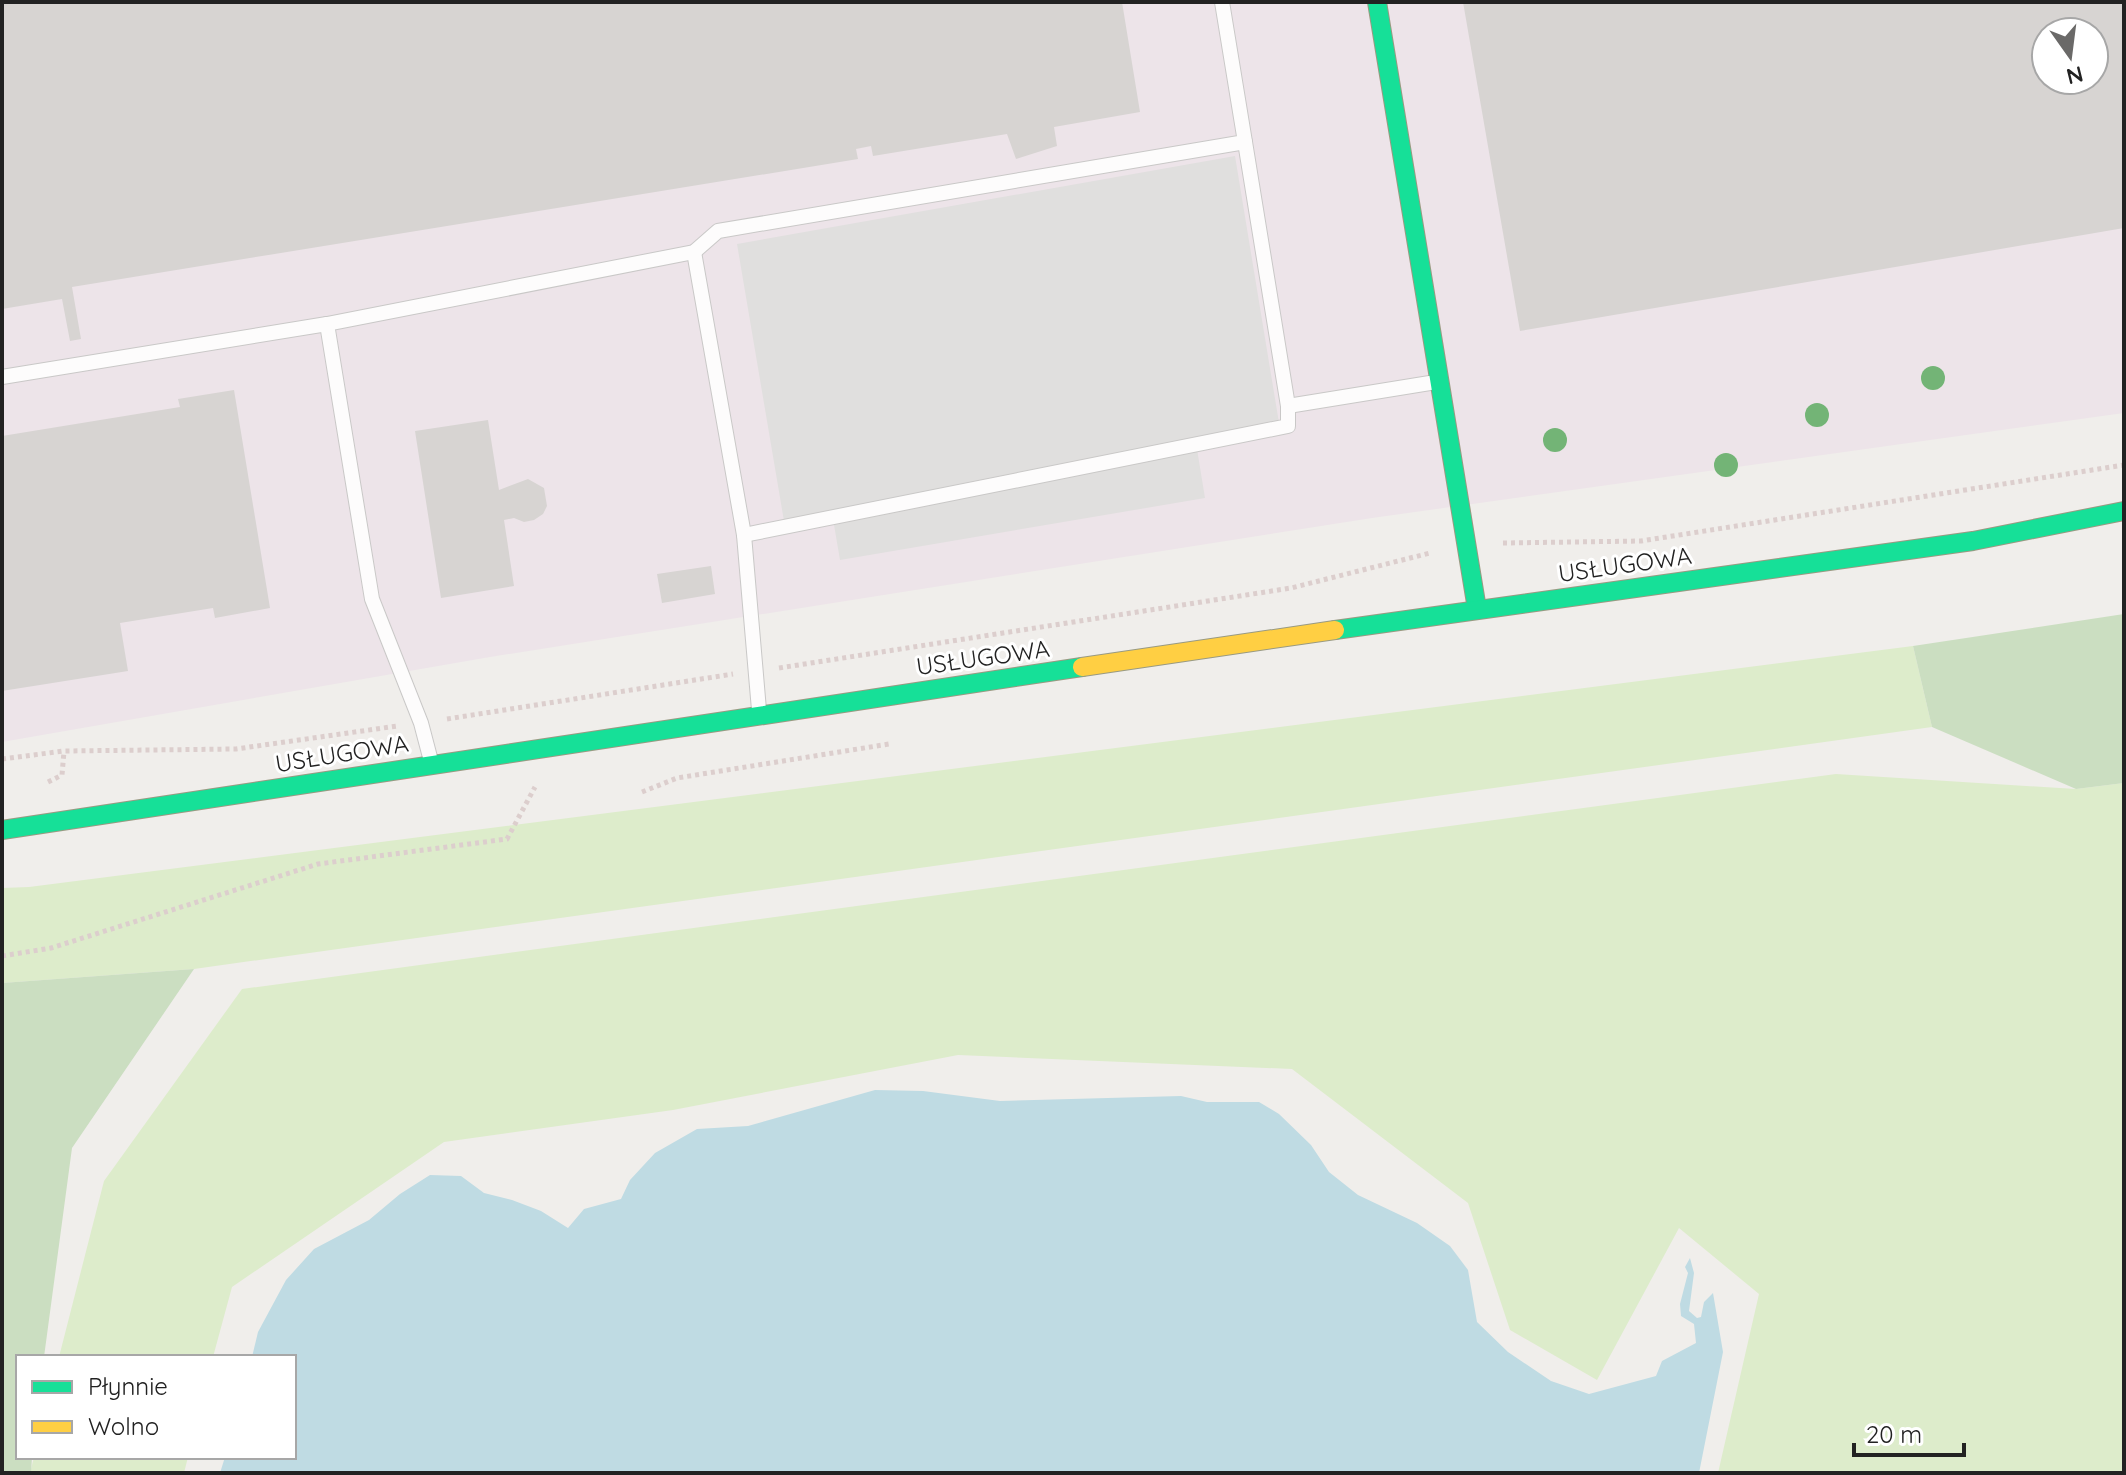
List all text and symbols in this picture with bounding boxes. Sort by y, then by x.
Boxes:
north arrow [2030,16,2110,96]
text: N [2064,60,2086,91]
street label: USŁUGOWA [1556,540,1694,588]
street label: USŁUGOWA [914,633,1052,681]
street label: USŁUGOWA [273,728,411,778]
legend [16,1355,296,1459]
text: Płynnie [88,1371,168,1401]
scale bar [1854,1407,1964,1457]
text: Wolno [88,1411,159,1441]
text: 20 m [1866,1419,1922,1449]

